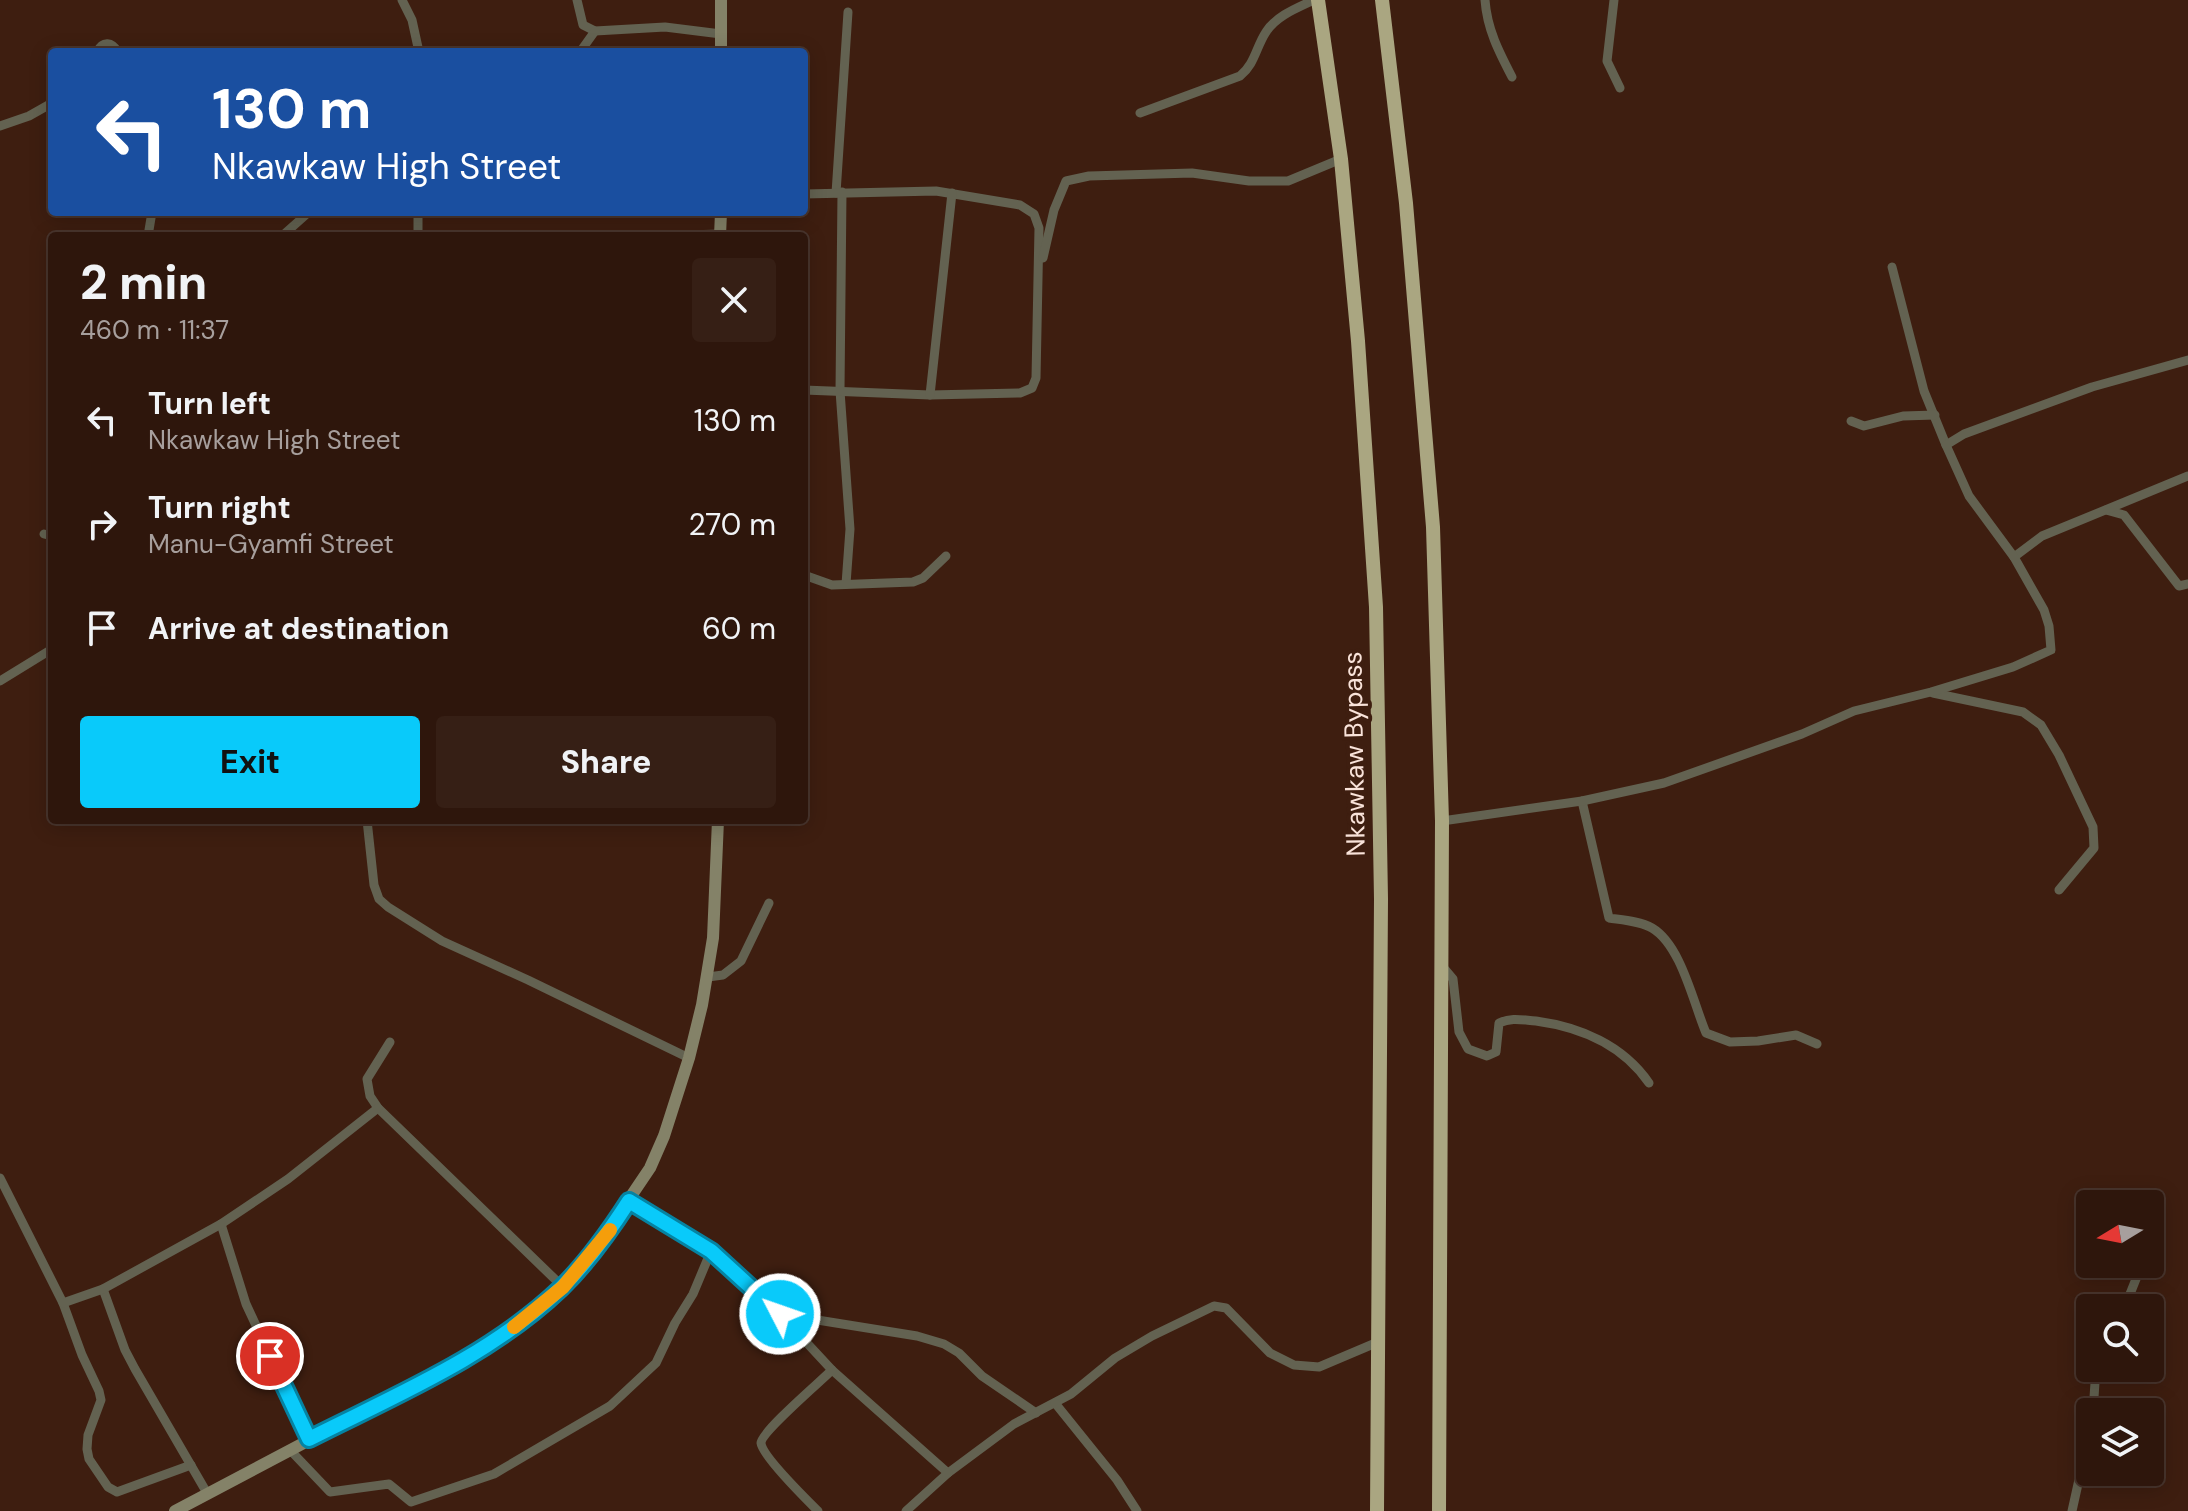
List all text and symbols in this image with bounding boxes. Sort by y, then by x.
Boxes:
text: 130 m [212,72,371,145]
icon: left [80,80,184,184]
text: Nkawkaw High Street [212,143,561,190]
text: 2 min [80,251,207,314]
button: close [692,258,776,342]
text: 460 m · 11:37 [80,313,229,347]
text: Turn left [148,384,271,423]
icon: left [80,398,124,442]
text: 130 m [694,401,776,440]
text: Nkawkaw High Street [148,423,400,457]
text: Turn right [148,488,291,527]
icon: right [80,502,124,546]
text: 270 m [688,505,776,544]
text: Manu-Gyamfi Street [148,527,394,561]
icon: arrive [80,606,124,650]
text: Arrive at destination [148,609,449,648]
text: 60 m [702,609,776,648]
street label: Nkawkaw Bypass [1335,651,1373,857]
button: Exit [80,716,420,808]
button: Share [436,716,776,808]
north arrow [2076,1190,2164,1278]
map controls [2076,1190,2164,1486]
position arrow [738,1272,822,1356]
button: search [2076,1294,2164,1382]
pin [236,1322,304,1390]
icon: arrive [248,1334,292,1378]
button: layers [2076,1398,2164,1486]

